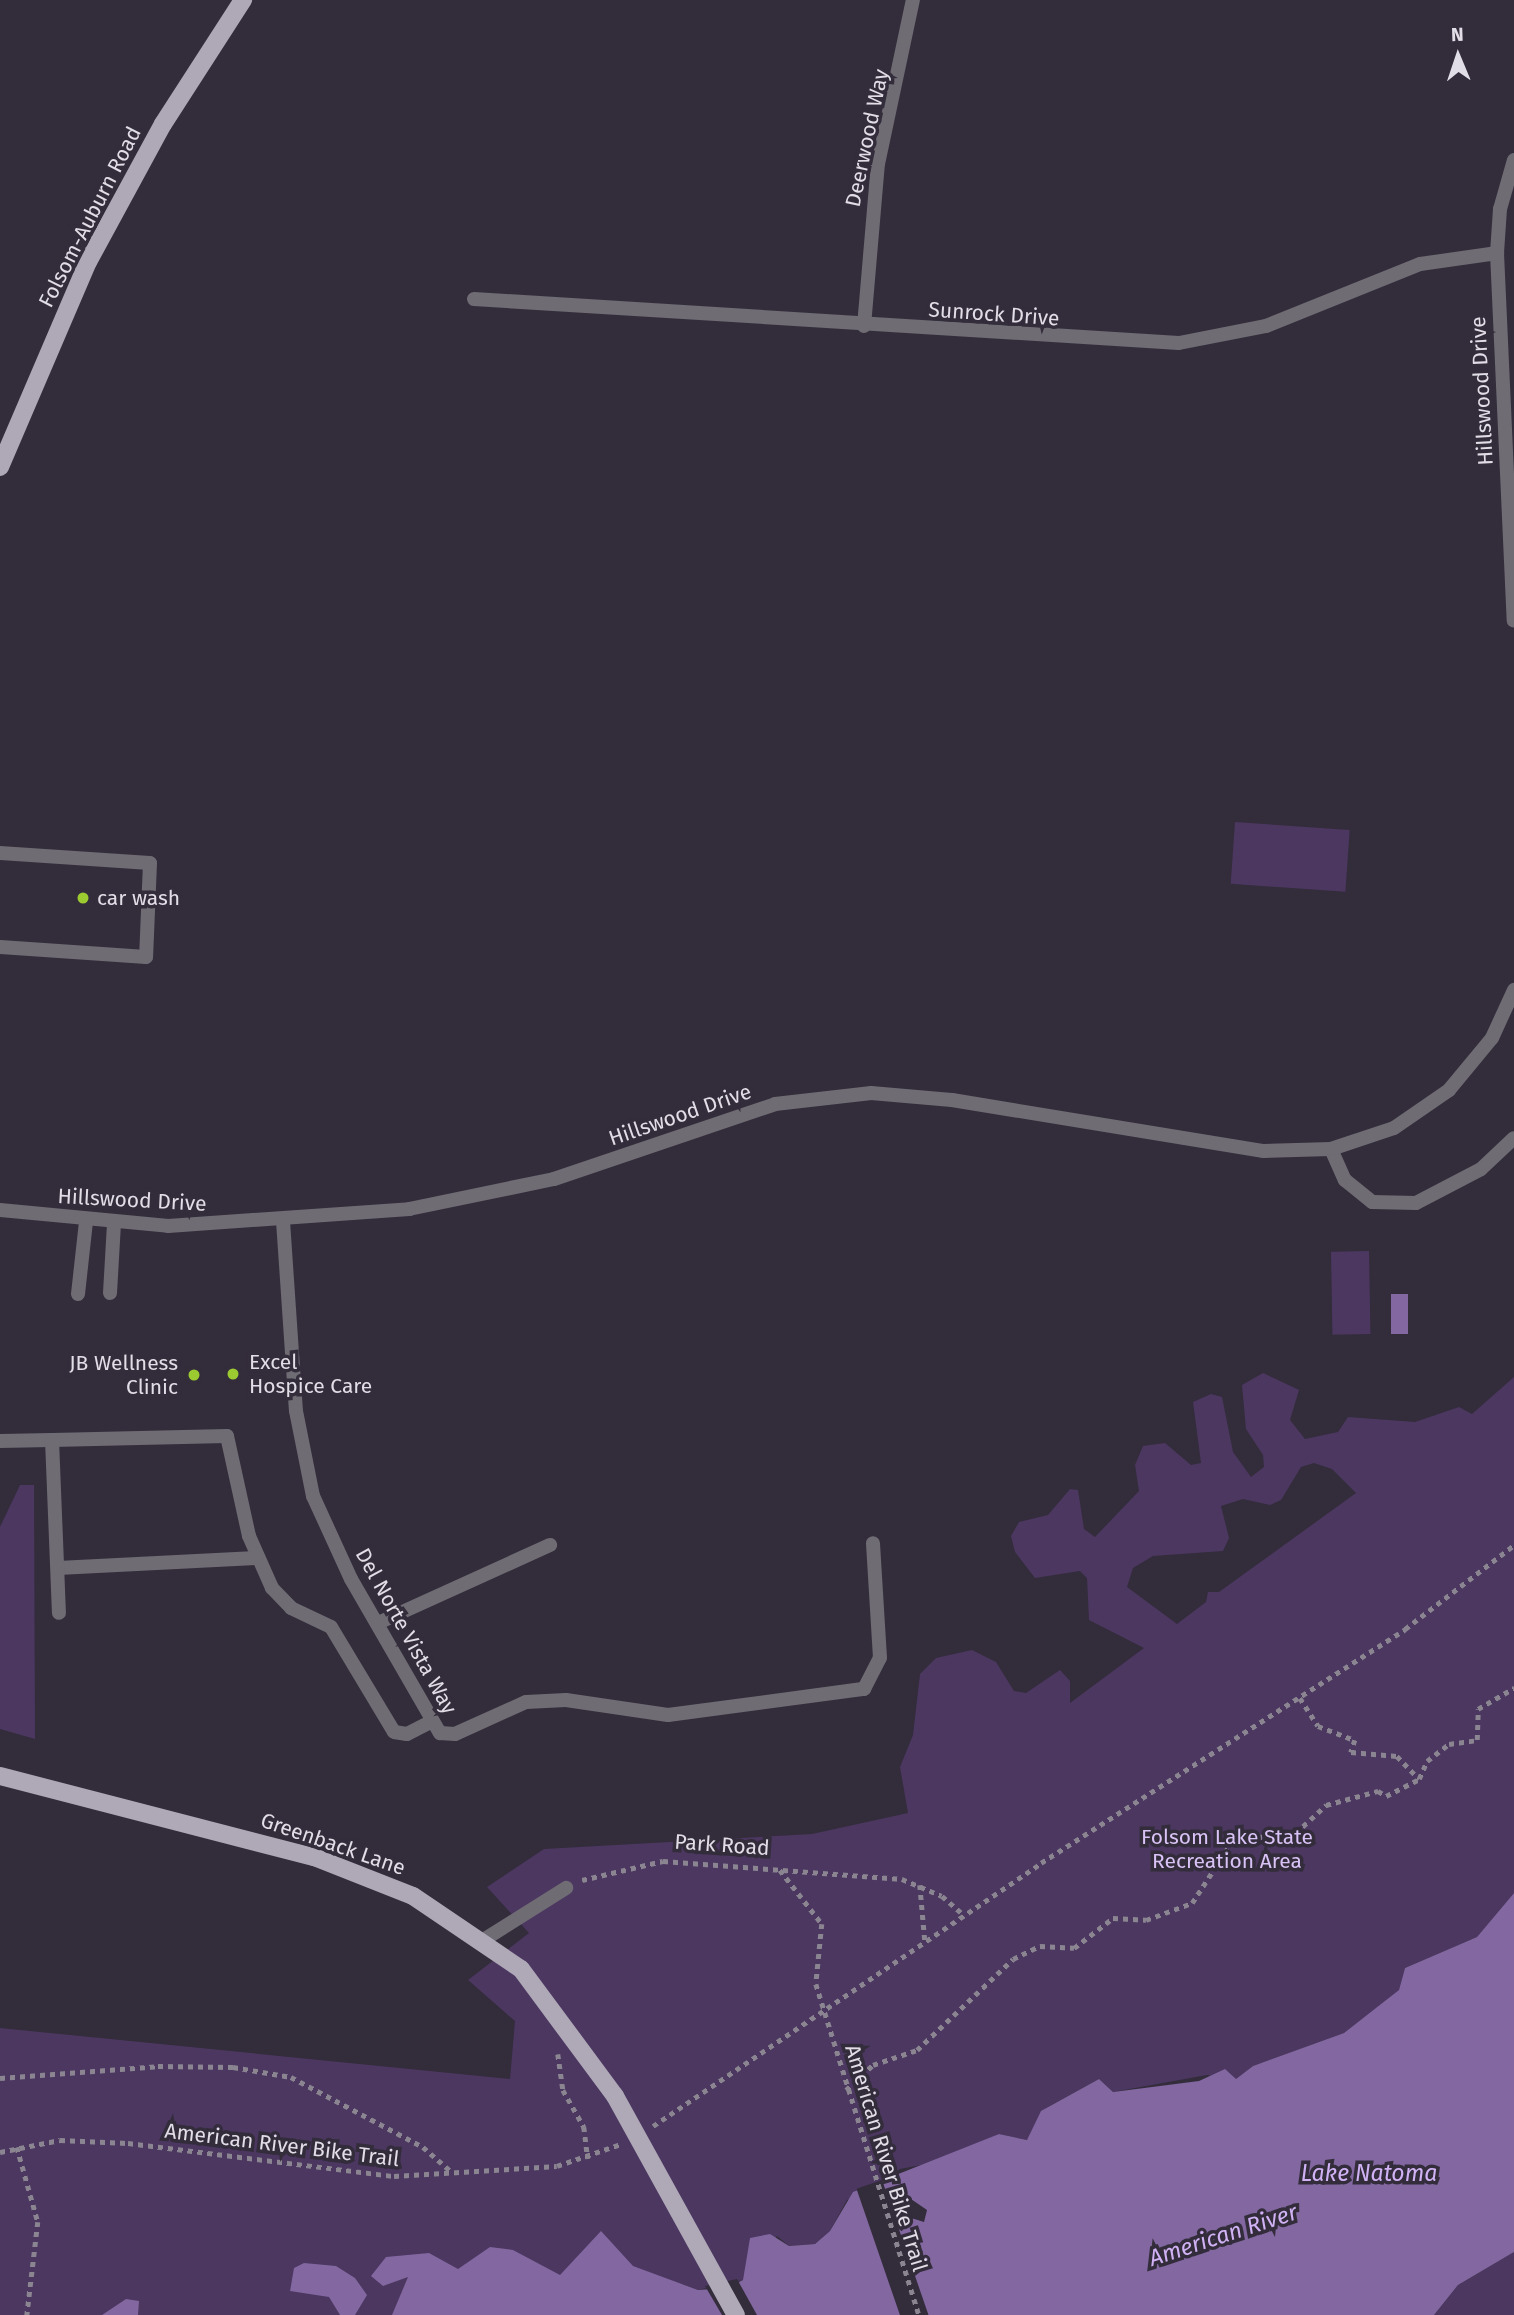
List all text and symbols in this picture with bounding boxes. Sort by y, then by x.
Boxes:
north arrow [1423,21,1493,91]
text: N [1451,23,1464,46]
street label: Deerwood Way [840,67,894,209]
street label: Folsom-Auburn Road [33,122,147,312]
street label: Sunrock Drive [928,297,1060,331]
street label: Hillswood Drive [1466,316,1498,466]
place label: car wash [97,885,180,911]
marker: car wash [75,890,91,906]
street label: Hillswood Drive [605,1079,755,1151]
street label: Hillswood Drive [57,1184,207,1216]
place label: Excel Hospice Care [249,1349,372,1399]
place label: JB Wellness Clinic [69,1350,178,1400]
marker: Excel Hospice Care [223,1364,243,1384]
marker: JB Wellness Clinic [184,1365,204,1385]
street label: Del Norte Vista Way [350,1544,462,1718]
street label: Greenback Lane [257,1807,409,1881]
park label: Folsom Lake State Recreation Area [1141,1824,1313,1874]
street label: Park Road [674,1829,770,1861]
street label: American River Bike Trail [839,2041,933,2275]
street label: American River Bike Trail [163,2118,401,2172]
water label: Lake Natoma [1301,2159,1437,2187]
water label: American River [1145,2198,1301,2272]

